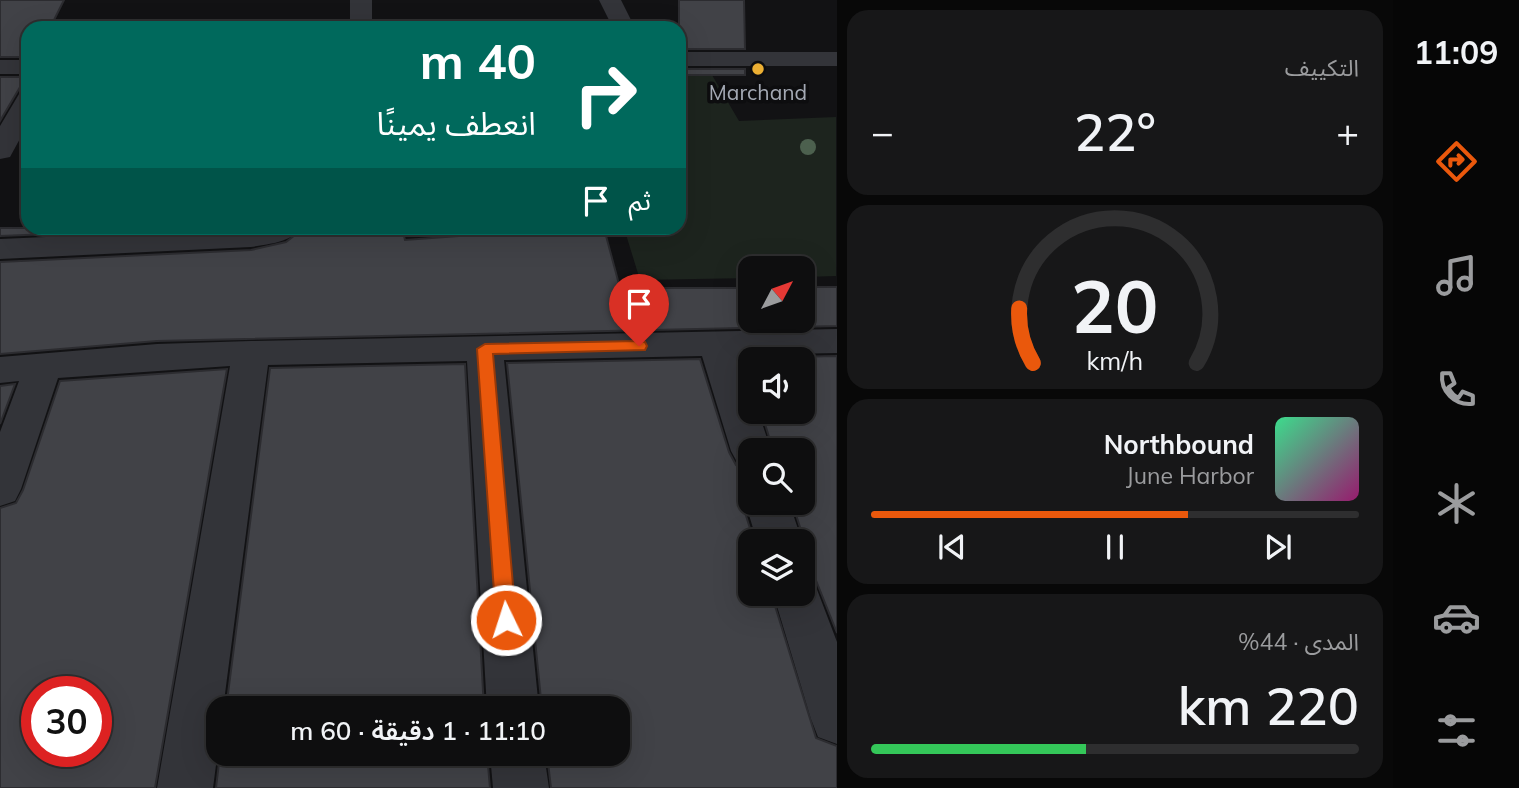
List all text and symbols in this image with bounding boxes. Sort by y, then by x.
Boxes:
text: 40 m [420,30,536,91]
text: 11:09 [1414,32,1498,72]
icon: right [560,49,651,140]
text: التكييف [1285,53,1359,82]
marker: Marchand [750,61,766,77]
place label: Marchand [709,79,807,105]
text: 22° [1074,99,1156,164]
text: انعطف يمينًا [377,103,536,143]
text: − [871,108,894,156]
text: + [1336,108,1359,156]
icon: directions [1432,137,1481,186]
icon: arrive [577,182,615,220]
text: ثم [629,184,651,217]
icon: music [1432,251,1481,300]
north arrow [738,256,816,332]
map controls [738,256,815,606]
text: 20 [1071,260,1159,351]
pin [609,274,669,346]
icon: arrive [620,285,658,323]
text: km/h [1087,345,1143,376]
button: sound [738,347,815,424]
icon: phone [1432,365,1481,414]
text: Northbound [1104,428,1254,461]
button: search [738,438,815,515]
text: June Harbor [1126,461,1254,490]
icon: climate [1432,479,1481,528]
icon: previous [933,528,971,566]
icon: pause [1096,528,1134,566]
icon: next [1259,528,1297,566]
button: layers [738,529,815,606]
position arrow [469,583,543,657]
icon: car [1432,593,1481,642]
text: المدى · 44% [1238,627,1359,656]
text: 220 km [1178,673,1359,738]
speed limit sign: 30 [21,676,112,767]
icon: filters [1432,706,1481,755]
text: 11:10 · 1 دقيقة · 60 m [290,714,546,747]

